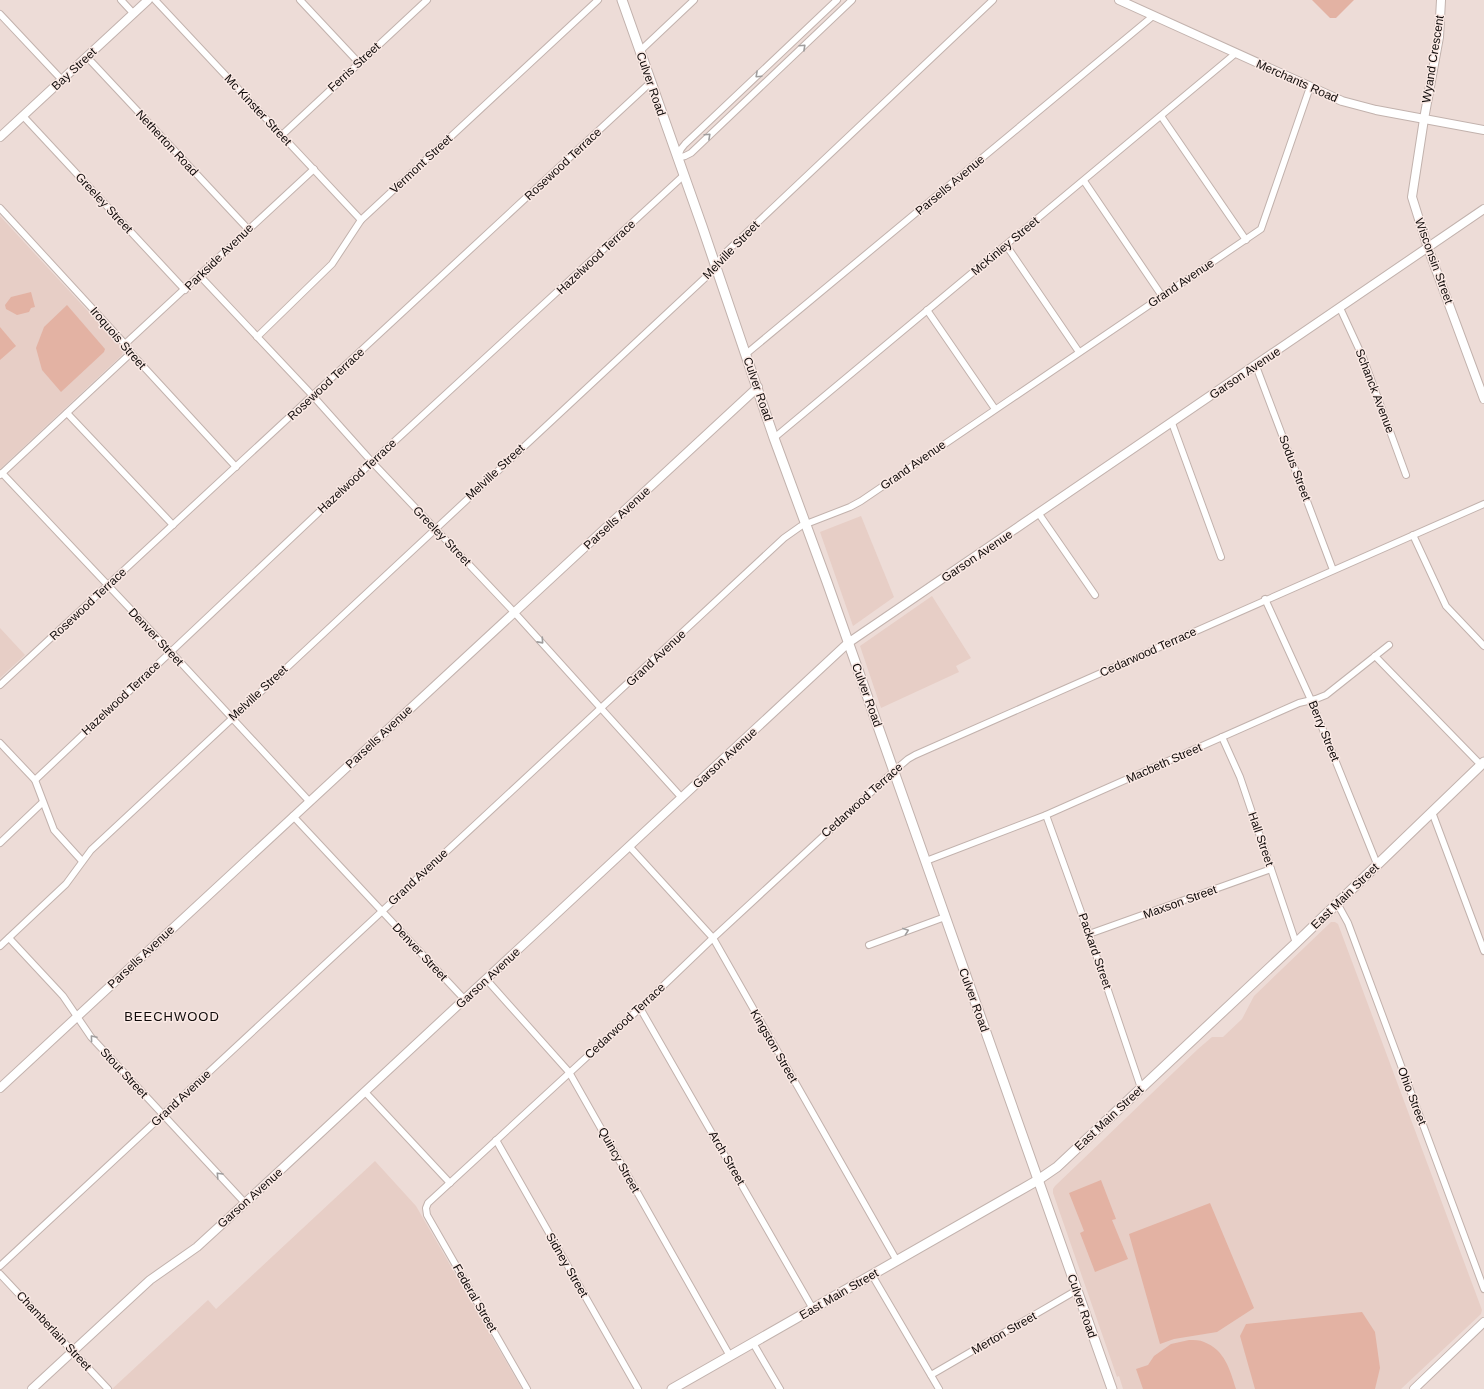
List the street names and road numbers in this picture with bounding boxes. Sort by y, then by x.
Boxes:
street label: Wyand Crescent [1419,13,1447,104]
street label: Ferris Street [325,39,383,95]
street label: Bay Street [49,44,100,93]
street label: Culver Road [634,50,668,118]
street label: Merchants Road [1254,57,1340,105]
street label: Mc Kinster Street [221,72,295,149]
street label: Netherton Road [133,107,201,179]
street label: Rosewood Terrace [522,125,605,203]
street label: Vermont Street [387,131,456,196]
street label: Parsells Avenue [913,152,988,218]
street label: Greeley Street [72,170,136,237]
street label: McKinley Street [968,213,1042,278]
street label: Wisconsin Street [1412,216,1456,306]
street label: Hazelwood Terrace [554,217,638,297]
street label: Melville Street [700,218,763,282]
street label: Parkside Avenue [182,221,256,293]
street label: Grand Avenue [1145,256,1217,310]
street label: Iroquois Street [87,304,149,373]
street label: Garson Avenue [1207,344,1283,402]
street label: Rosewood Terrace [285,345,368,423]
street label: Schanck Avenue [1352,347,1398,435]
street label: Culver Road [741,355,775,423]
street label: Sodus Street [1276,433,1314,504]
street label: Hazelwood Terrace [315,436,399,516]
street label: Grand Avenue [878,437,949,493]
street label: Melville Street [463,441,528,503]
street label: Parsells Avenue [581,483,653,552]
street label: Greeley Street [410,503,474,569]
street label: Garson Avenue [939,527,1015,585]
street label: Rosewood Terrace [47,565,130,643]
street label: Denver Street [126,605,187,669]
street label: Cedarwood Terrace [1097,624,1199,680]
street label: Grand Avenue [623,627,689,689]
street label: Hazelwood Terrace [79,658,163,738]
street label: Culver Road [849,661,885,729]
street label: Melville Street [226,662,291,724]
street label: Berry Street [1306,699,1343,764]
street label: Parsells Avenue [343,702,415,771]
street label: Garson Avenue [690,725,760,791]
street label: Macbeth Street [1124,740,1205,786]
street label: Cedarwood Terrace [818,760,906,840]
street label: Hall Street [1245,810,1277,868]
street label: Grand Avenue [385,846,451,908]
street label: East Main Street [1308,860,1382,932]
street label: Maxson Street [1141,882,1219,922]
street label: Packard Street [1075,911,1115,991]
street label: Denver Street [390,920,451,984]
street label: Parsells Avenue [105,922,177,991]
street label: Garson Avenue [453,945,523,1011]
street label: Culver Road [956,966,992,1034]
street label: Cedarwood Terrace [582,980,668,1062]
street label: Kingston Street [747,1007,801,1086]
street label: Stout Street [97,1045,151,1101]
street label: Ohio Street [1395,1065,1430,1127]
street label: Grand Avenue [148,1067,214,1129]
street label: East Main Street [1072,1082,1147,1153]
street label: Quincy Street [595,1125,643,1196]
street label: Arch Street [706,1129,748,1188]
street label: Garson Avenue [215,1165,286,1231]
street label: Sidney Street [543,1230,591,1300]
street label: Federal Street [450,1262,500,1335]
street label: East Main Street [797,1265,881,1322]
street label: Culver Road [1065,1272,1099,1340]
street label: Chamberlain Street [14,1288,95,1374]
street label: Merton Street [969,1308,1040,1357]

